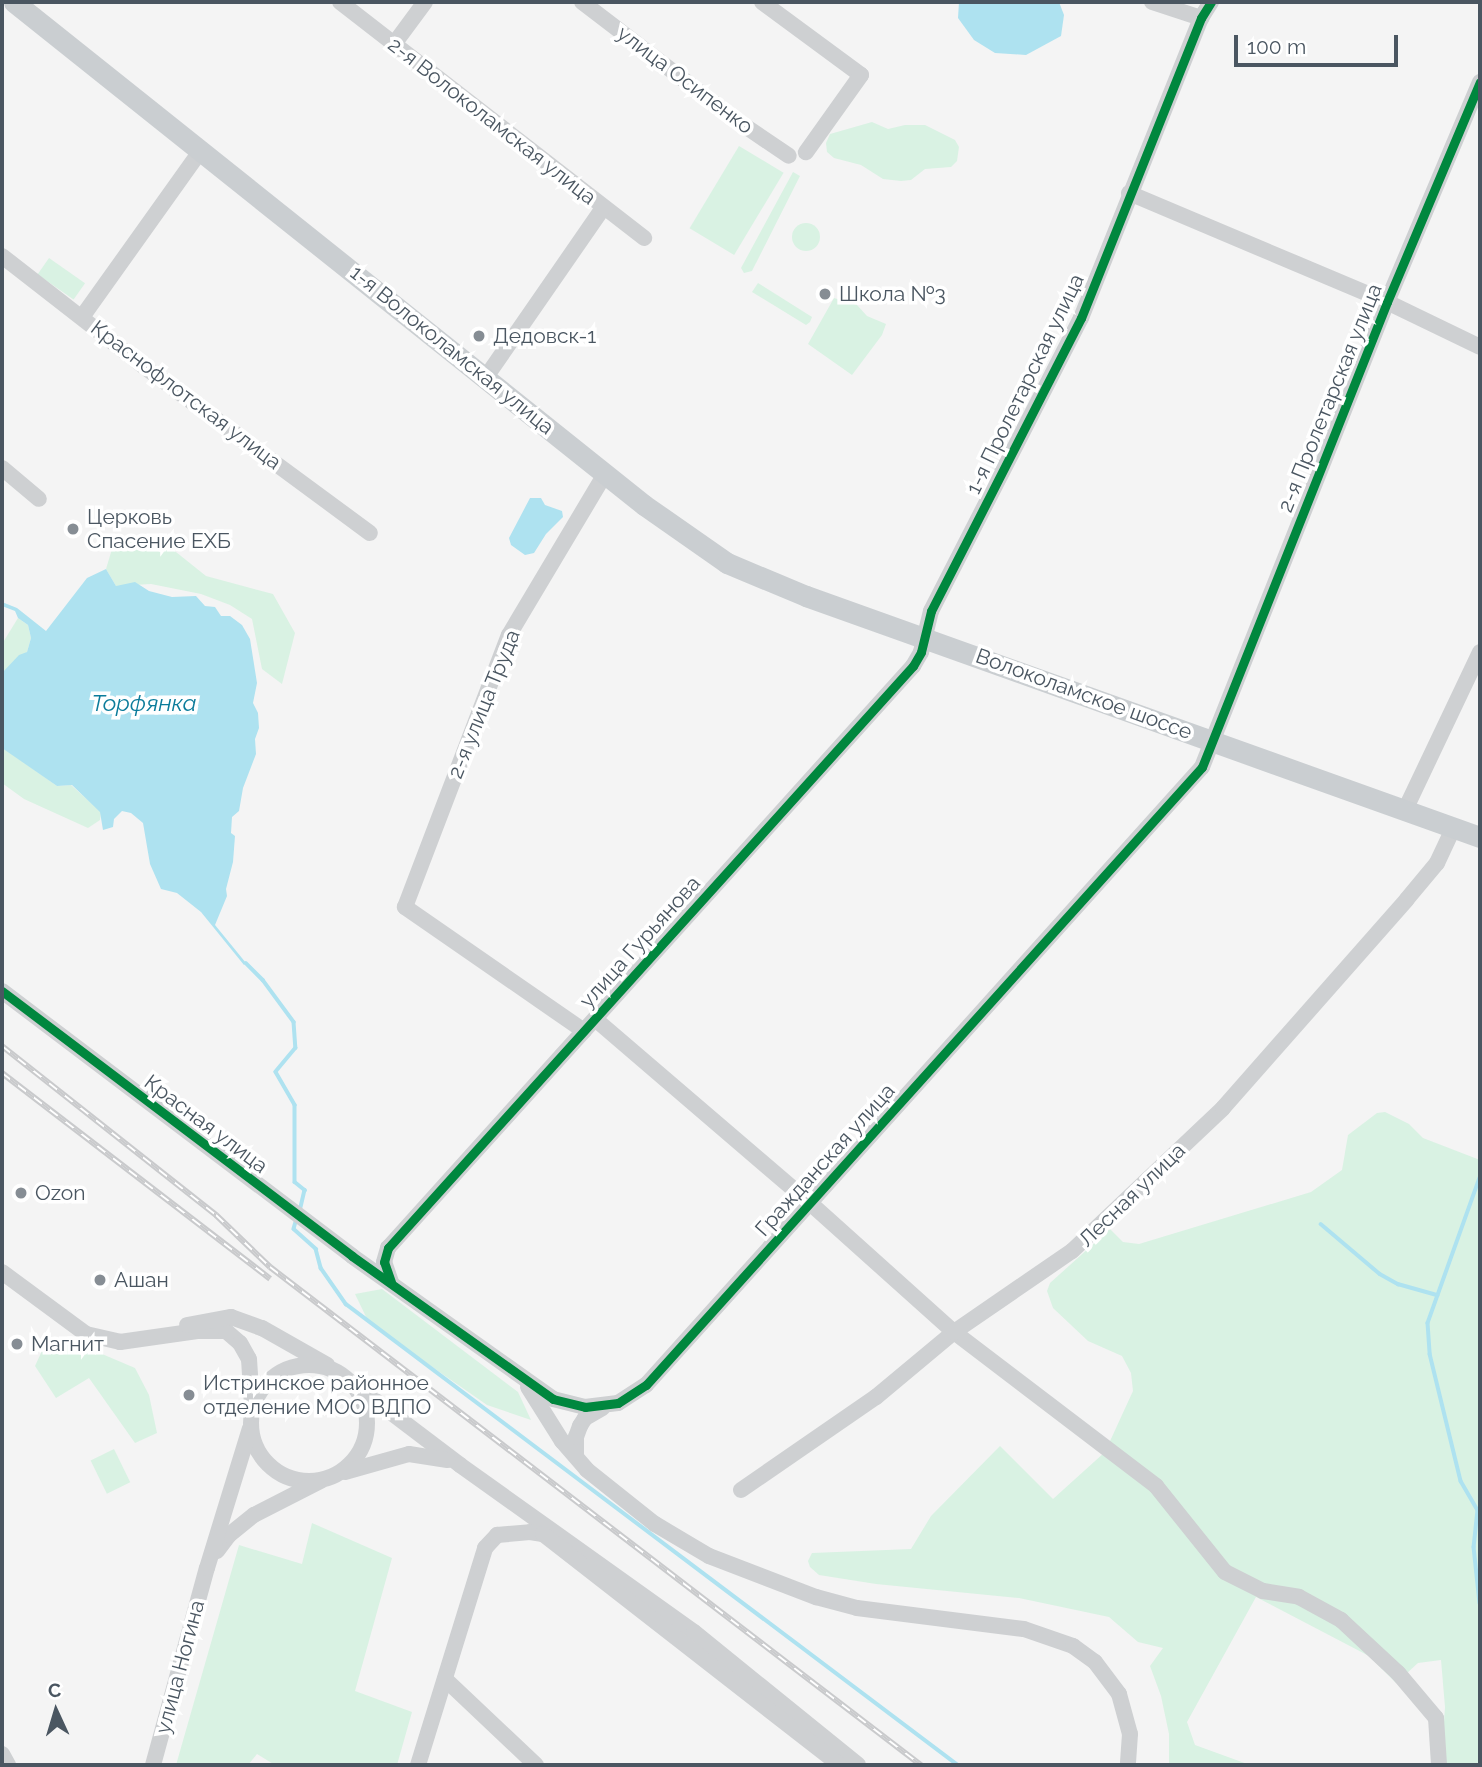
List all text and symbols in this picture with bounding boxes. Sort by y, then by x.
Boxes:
street label: улица Осипенко [612,21,758,139]
scale bar [1237,21,1402,65]
street label: 2-я Волоколамская улица [383,32,601,210]
text: 100 m [1247,34,1306,59]
street label: 1-я Волоколамская улица [345,260,559,440]
street label: 1-я Пролетарская улица [961,270,1089,498]
street label: 2-я Пролетарская улица [1273,280,1387,516]
place label: Школа №3 [839,281,946,307]
marker: Школа №3 [817,286,833,302]
street label: Краснофлотская улица [86,315,286,475]
place label: Дедовск-1 [493,323,596,349]
marker: Дедовск-1 [471,328,487,344]
place label: Церковь Спасение ЕХБ [87,504,231,554]
marker: Церковь Спасение ЕХБ [65,521,81,537]
street label: 2-я улица Труда [442,625,526,783]
street label: Волоколамское шоссе [972,643,1196,745]
water label: Торфянка [91,689,197,717]
street label: улица Гурьянова [574,871,706,1013]
street label: Красная улица [139,1069,273,1179]
street label: Гражданская улица [750,1078,900,1242]
street label: Лесная улица [1073,1138,1191,1252]
place label: Ozon [35,1180,86,1206]
marker: Ozon [13,1185,29,1201]
place label: Ашан [114,1267,169,1293]
marker: Ашан [92,1272,108,1288]
place label: Магнит [31,1331,104,1357]
marker: Магнит [9,1336,25,1352]
place label: Истринское районное отделение МОО ВДПО [203,1370,431,1420]
marker: Истринское районное отделение МОО ВДПО [181,1387,197,1403]
street label: улица Ногина [150,1597,210,1737]
north arrow [21,1676,91,1746]
text: С [47,1679,62,1701]

